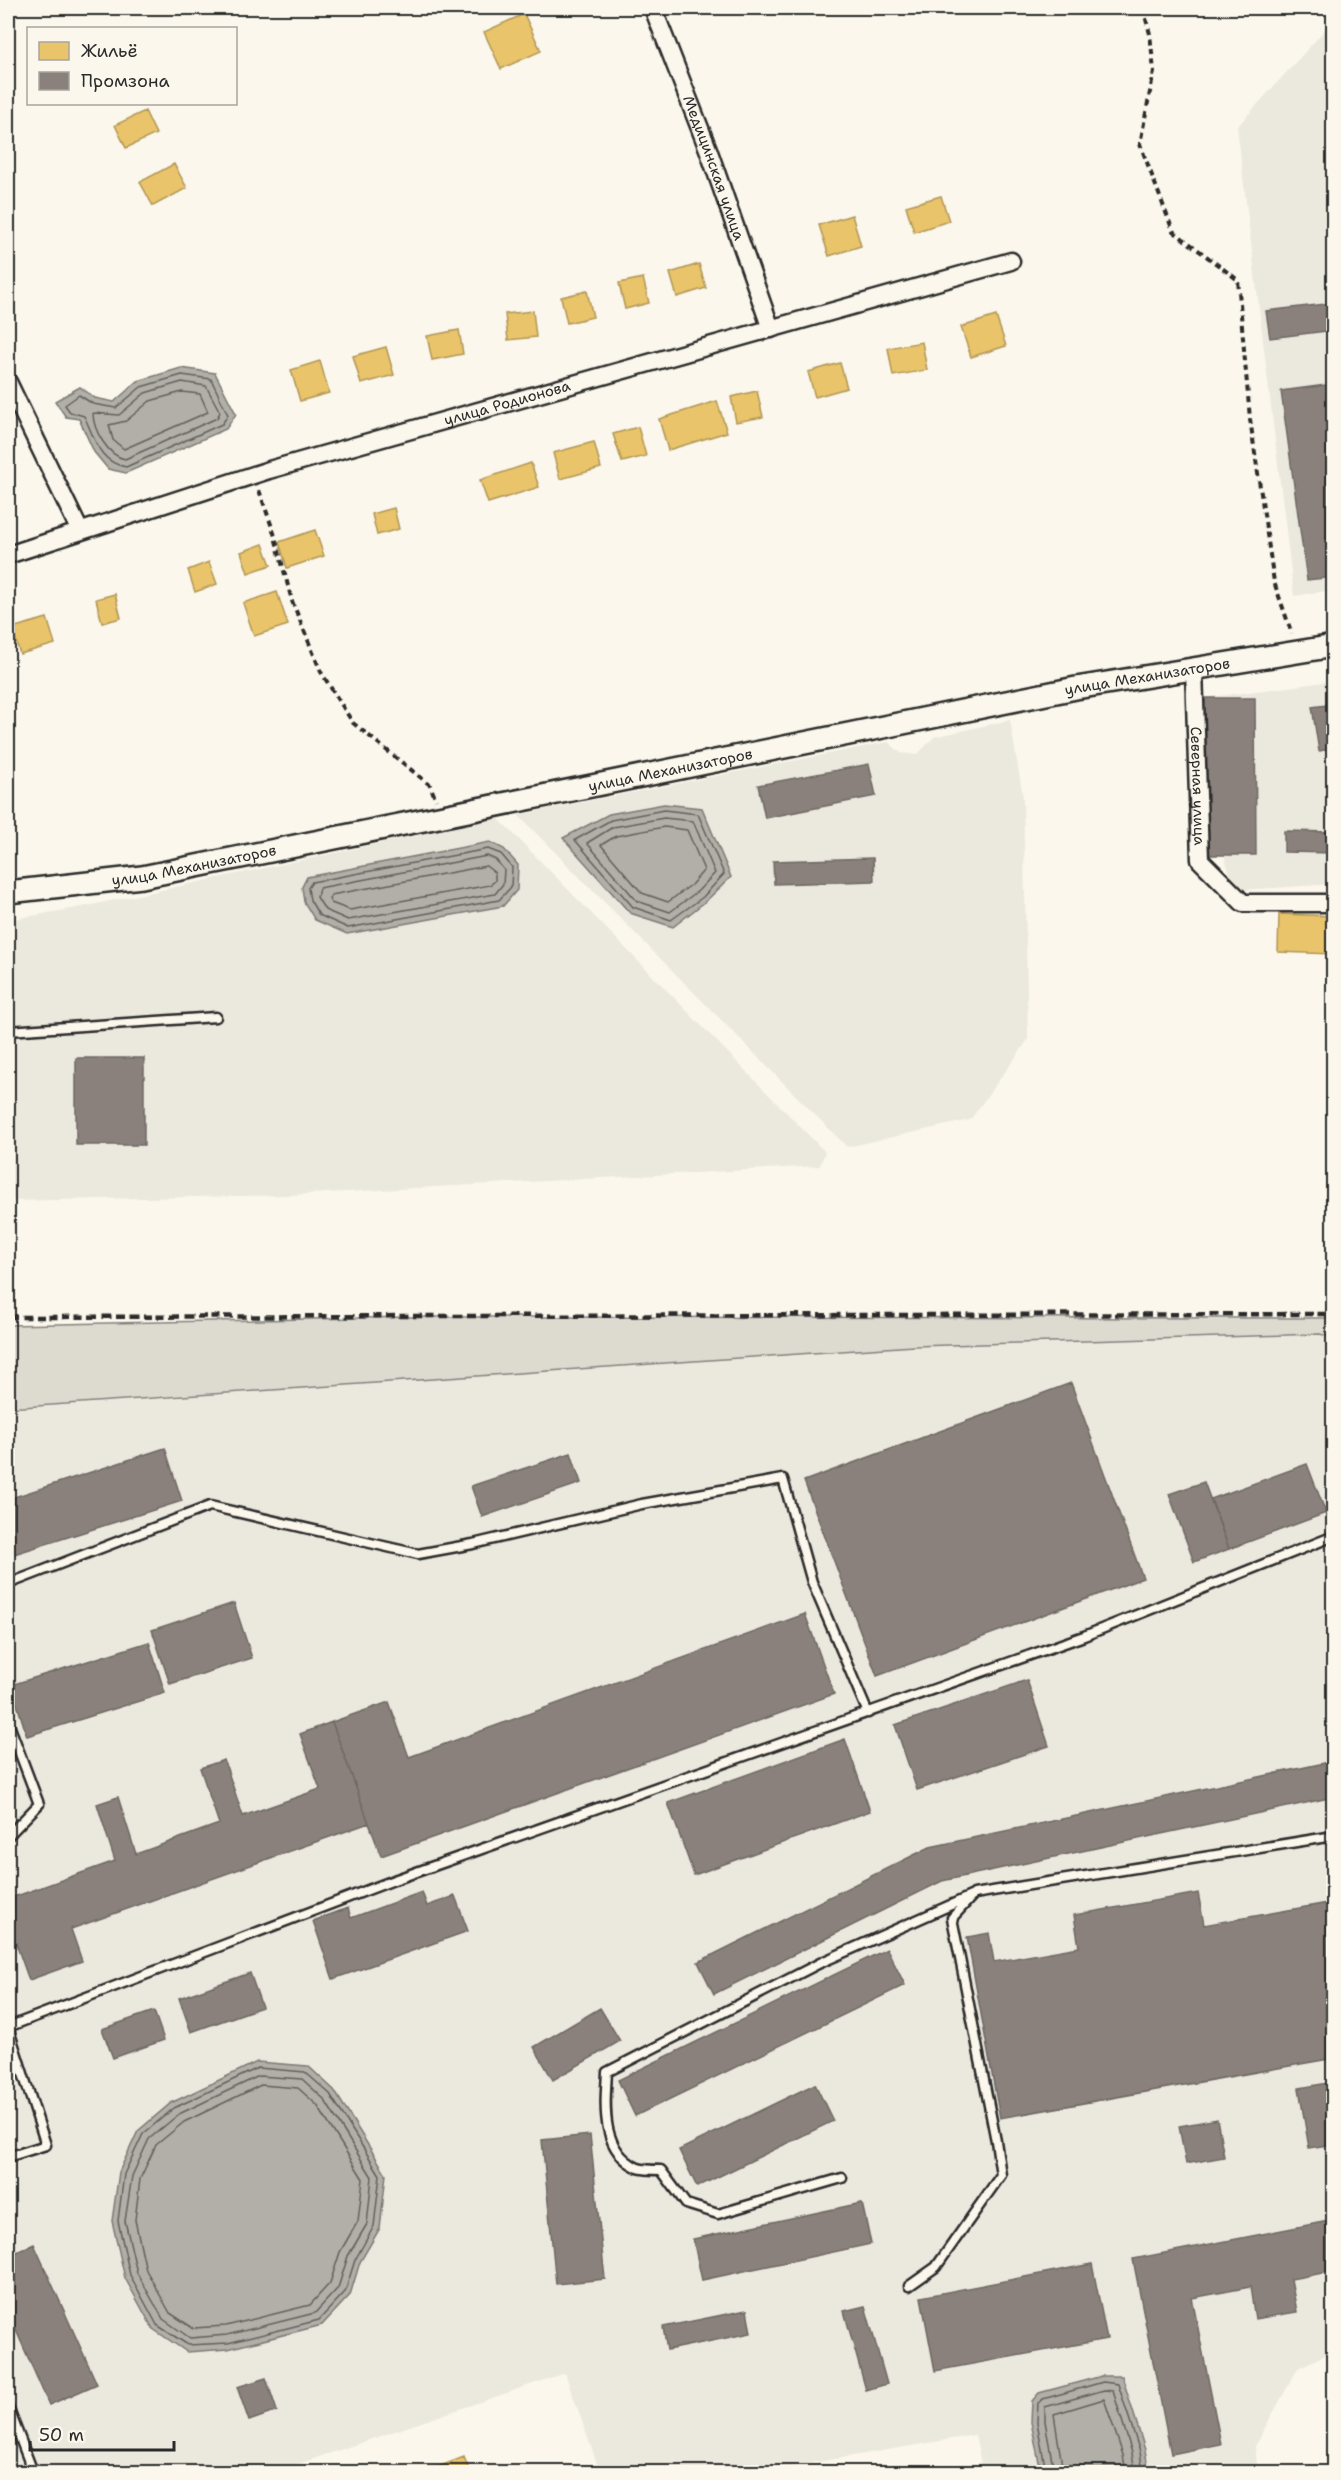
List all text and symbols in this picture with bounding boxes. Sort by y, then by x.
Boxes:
legend [27,27,237,105]
text: Жильё [81,39,138,63]
text: Промзона [81,69,170,93]
street label: Медицинская улица [678,93,749,244]
street label: улица Родионова [442,375,573,430]
street label: улица Механизаторов [1063,653,1231,700]
street label: Северная улица [1186,726,1210,846]
street label: улица Механизаторов [587,744,754,796]
street label: улица Механизаторов [111,840,278,890]
scale bar [30,2414,174,2452]
text: 50 m [39,2423,84,2447]

